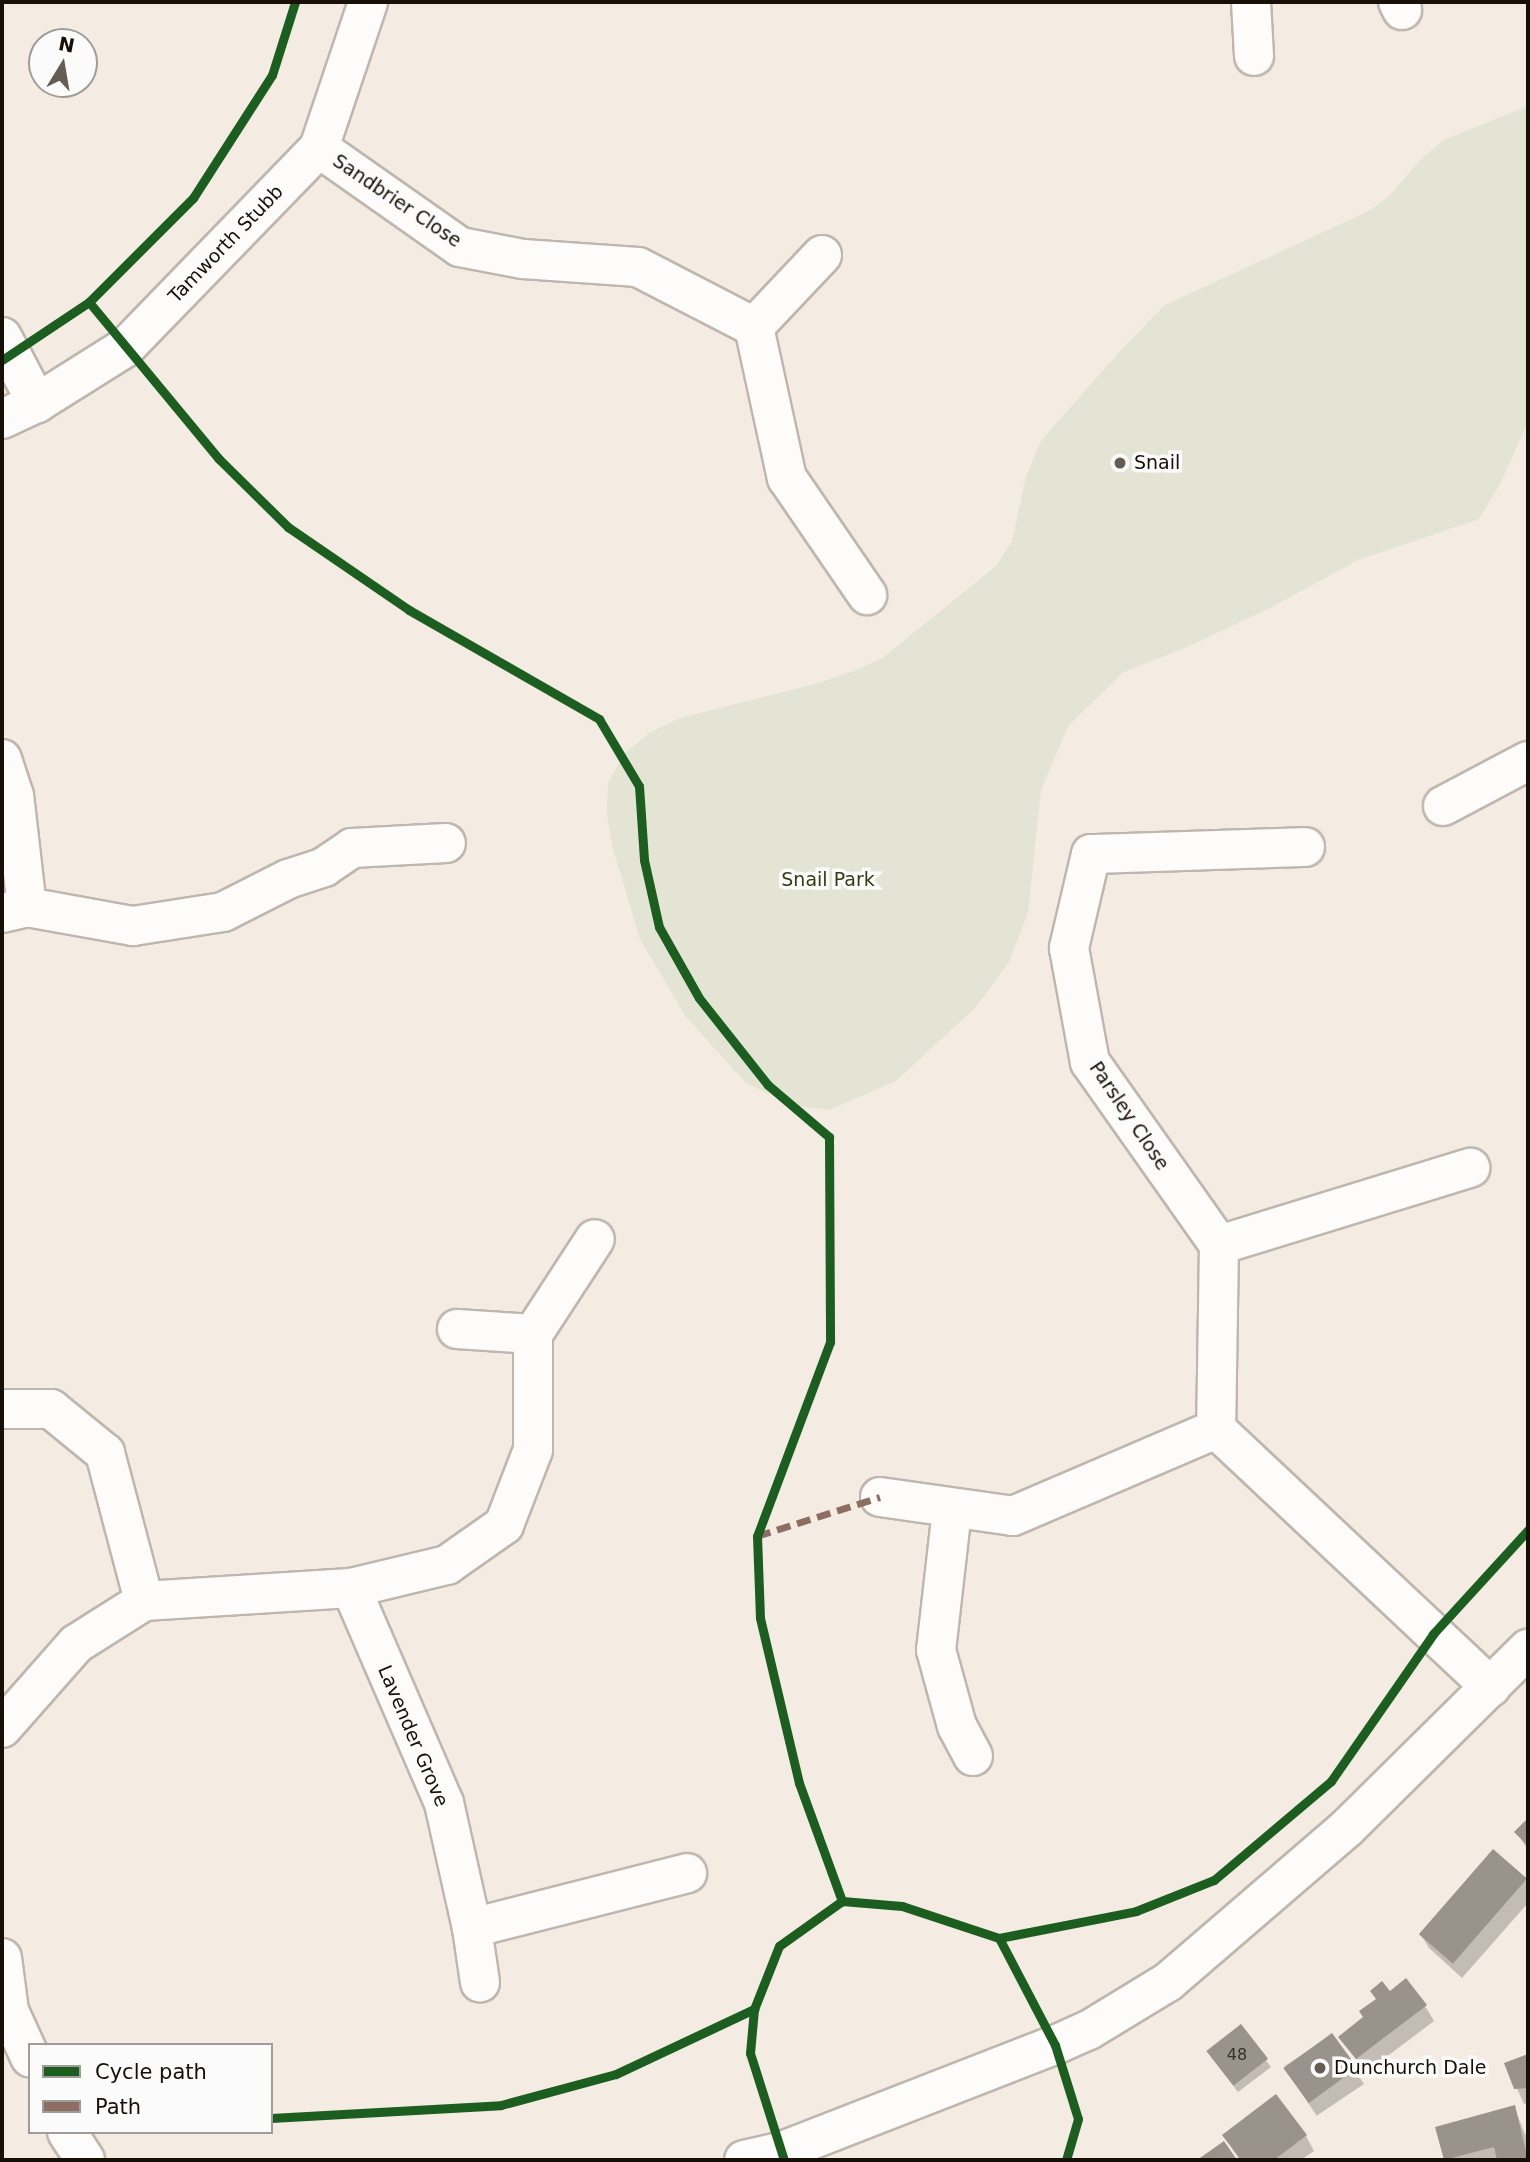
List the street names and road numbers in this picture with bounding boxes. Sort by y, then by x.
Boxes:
street label: Sandbrier Close [328,150,466,252]
street label: Tamworth Stubb [164,180,288,308]
street label: Parsley Close [1084,1057,1174,1175]
street label: Lavender Grove [373,1662,453,1810]

